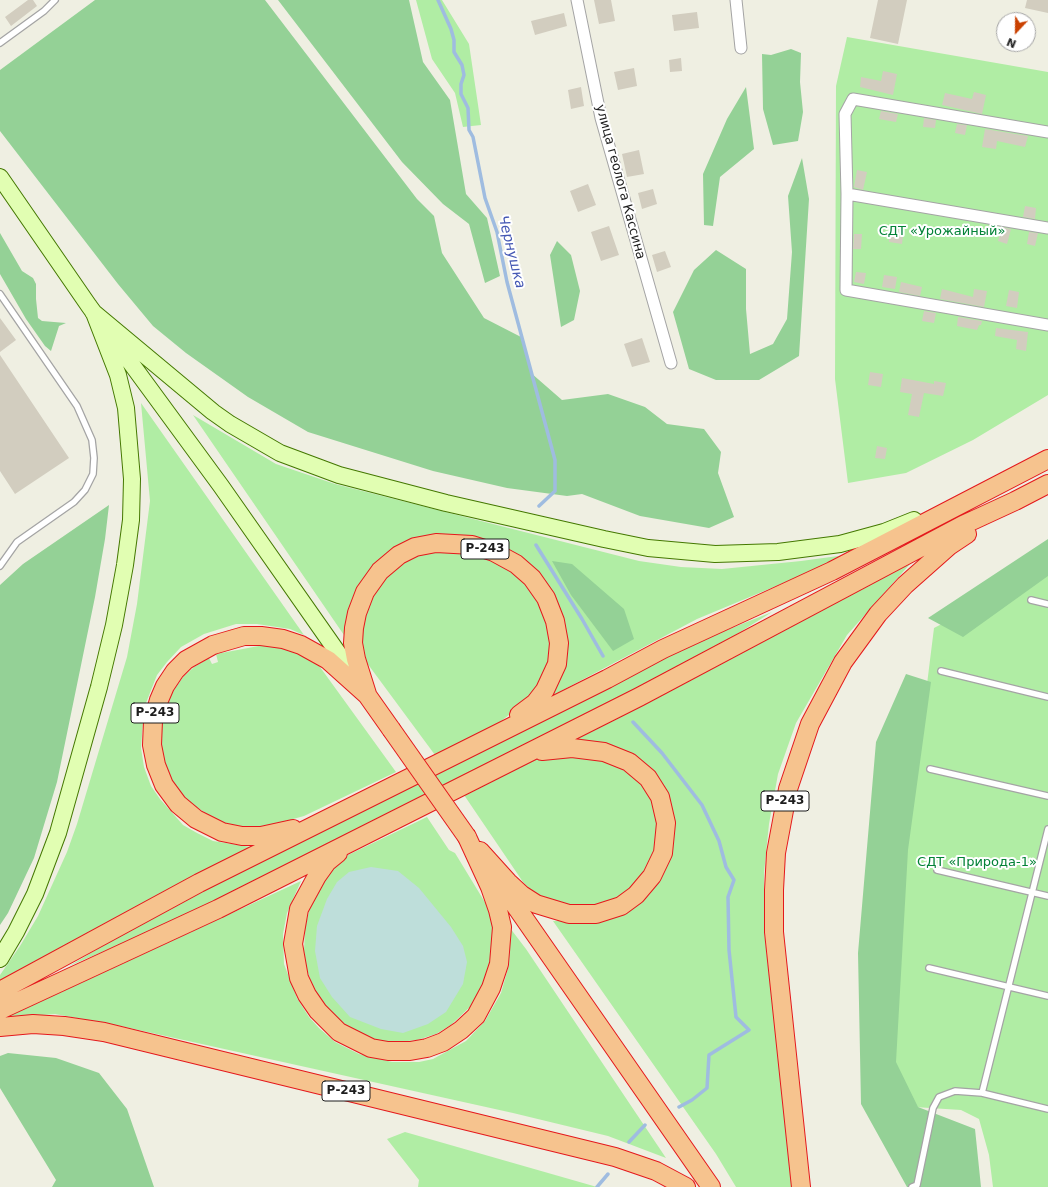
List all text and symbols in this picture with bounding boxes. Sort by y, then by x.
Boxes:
north arrow [996,12,1036,52]
text: N [1005,35,1018,50]
street label: улица геолога Кассина [592,103,648,261]
water label: Чернушка [494,214,528,290]
park label: СДТ «Урожайный» [879,224,1005,240]
road number: Р-243 [461,539,509,559]
road number: Р-243 [131,703,179,723]
road number: Р-243 [761,791,809,811]
park label: СДТ «Природа-1» [917,855,1037,871]
road number: Р-243 [322,1081,370,1101]

